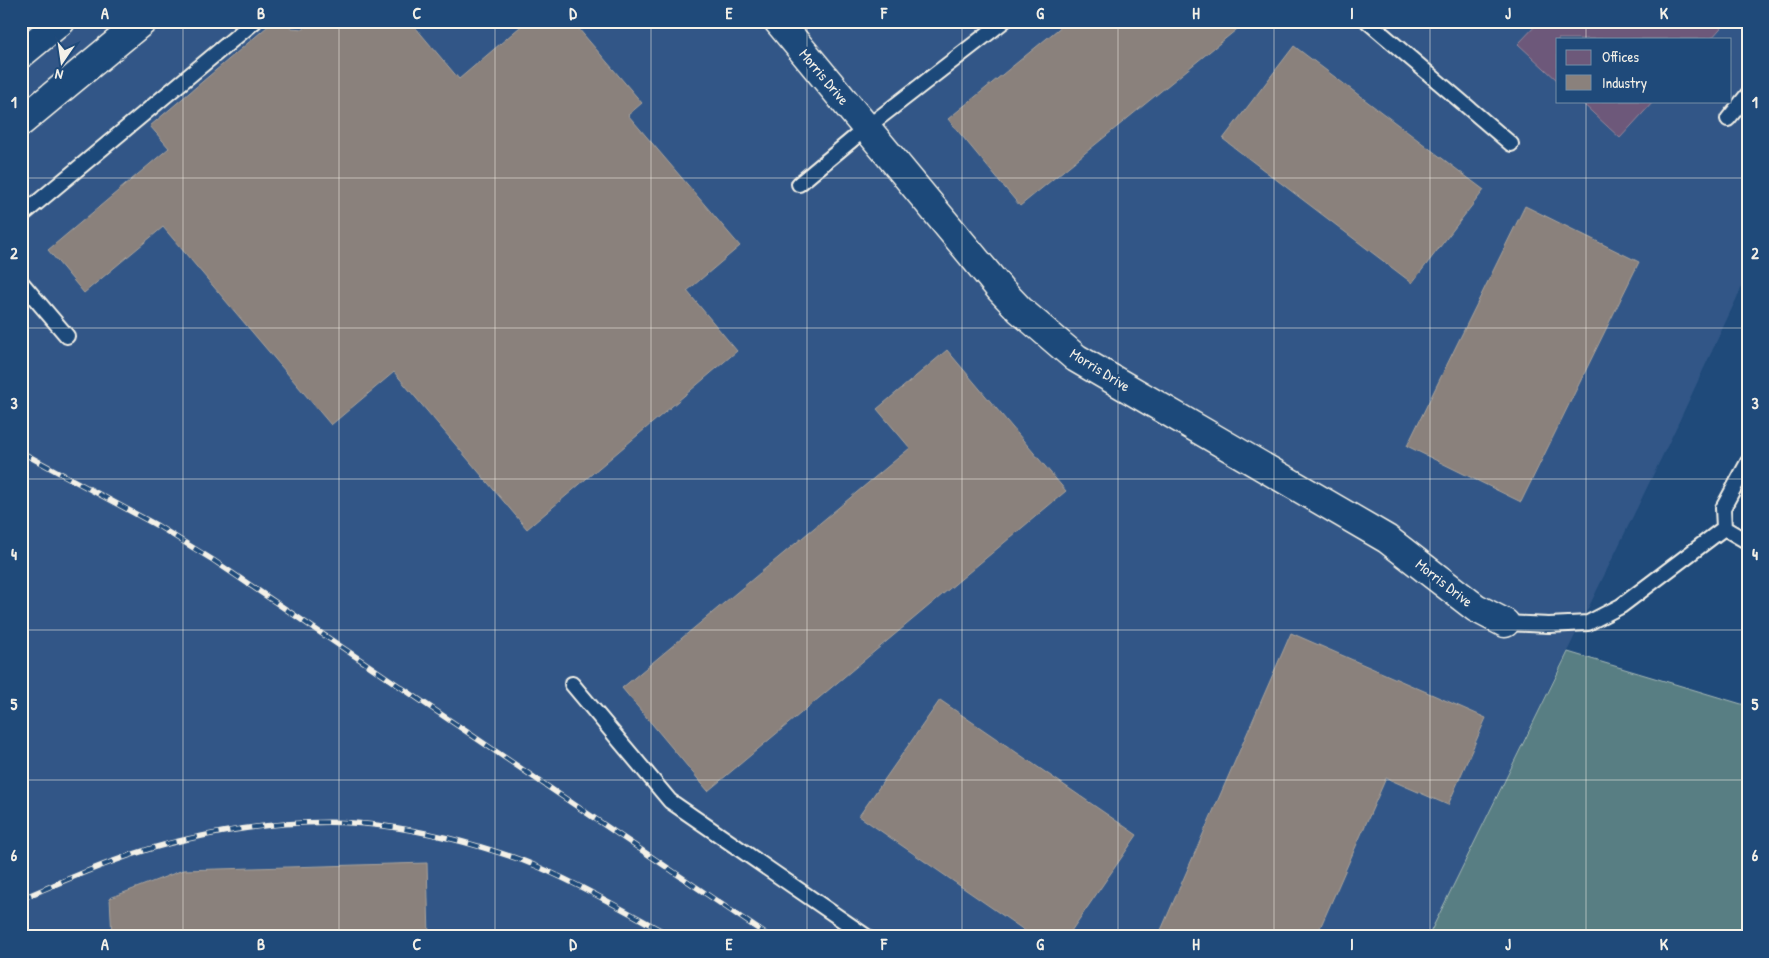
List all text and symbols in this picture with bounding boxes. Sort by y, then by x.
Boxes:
text: A [101,2,109,24]
text: B [257,2,265,24]
text: C [413,2,422,24]
text: D [569,2,577,24]
text: E [725,2,733,24]
text: F [880,2,888,24]
text: G [1036,2,1044,24]
text: H [1192,2,1200,24]
text: I [1350,2,1354,24]
text: J [1505,2,1511,24]
text: K [1660,2,1669,24]
north arrow [38,38,88,88]
legend [1556,38,1732,102]
street label: Morris Drive [795,44,854,109]
text: Offices [1602,46,1639,67]
text: N [53,65,65,85]
text: Industry [1602,72,1647,93]
text: 1 [11,91,17,113]
text: 1 [1752,91,1758,113]
text: 2 [10,242,18,264]
text: 2 [1751,242,1759,264]
street label: Morris Drive [1066,343,1134,396]
text: 3 [10,392,18,414]
text: 3 [1751,392,1759,414]
text: 4 [11,543,17,565]
text: 4 [1752,543,1758,565]
street label: Morris Drive [1411,554,1477,612]
text: 5 [11,693,18,715]
text: 5 [1752,693,1759,715]
text: 6 [11,844,18,866]
text: 6 [1752,844,1759,866]
text: A [101,933,109,955]
text: B [257,933,265,955]
text: C [413,933,422,955]
text: D [569,933,577,955]
text: E [725,933,733,955]
text: F [880,933,888,955]
text: G [1036,933,1044,955]
text: H [1192,933,1200,955]
text: I [1350,933,1354,955]
text: J [1505,933,1511,955]
text: K [1660,933,1669,955]

